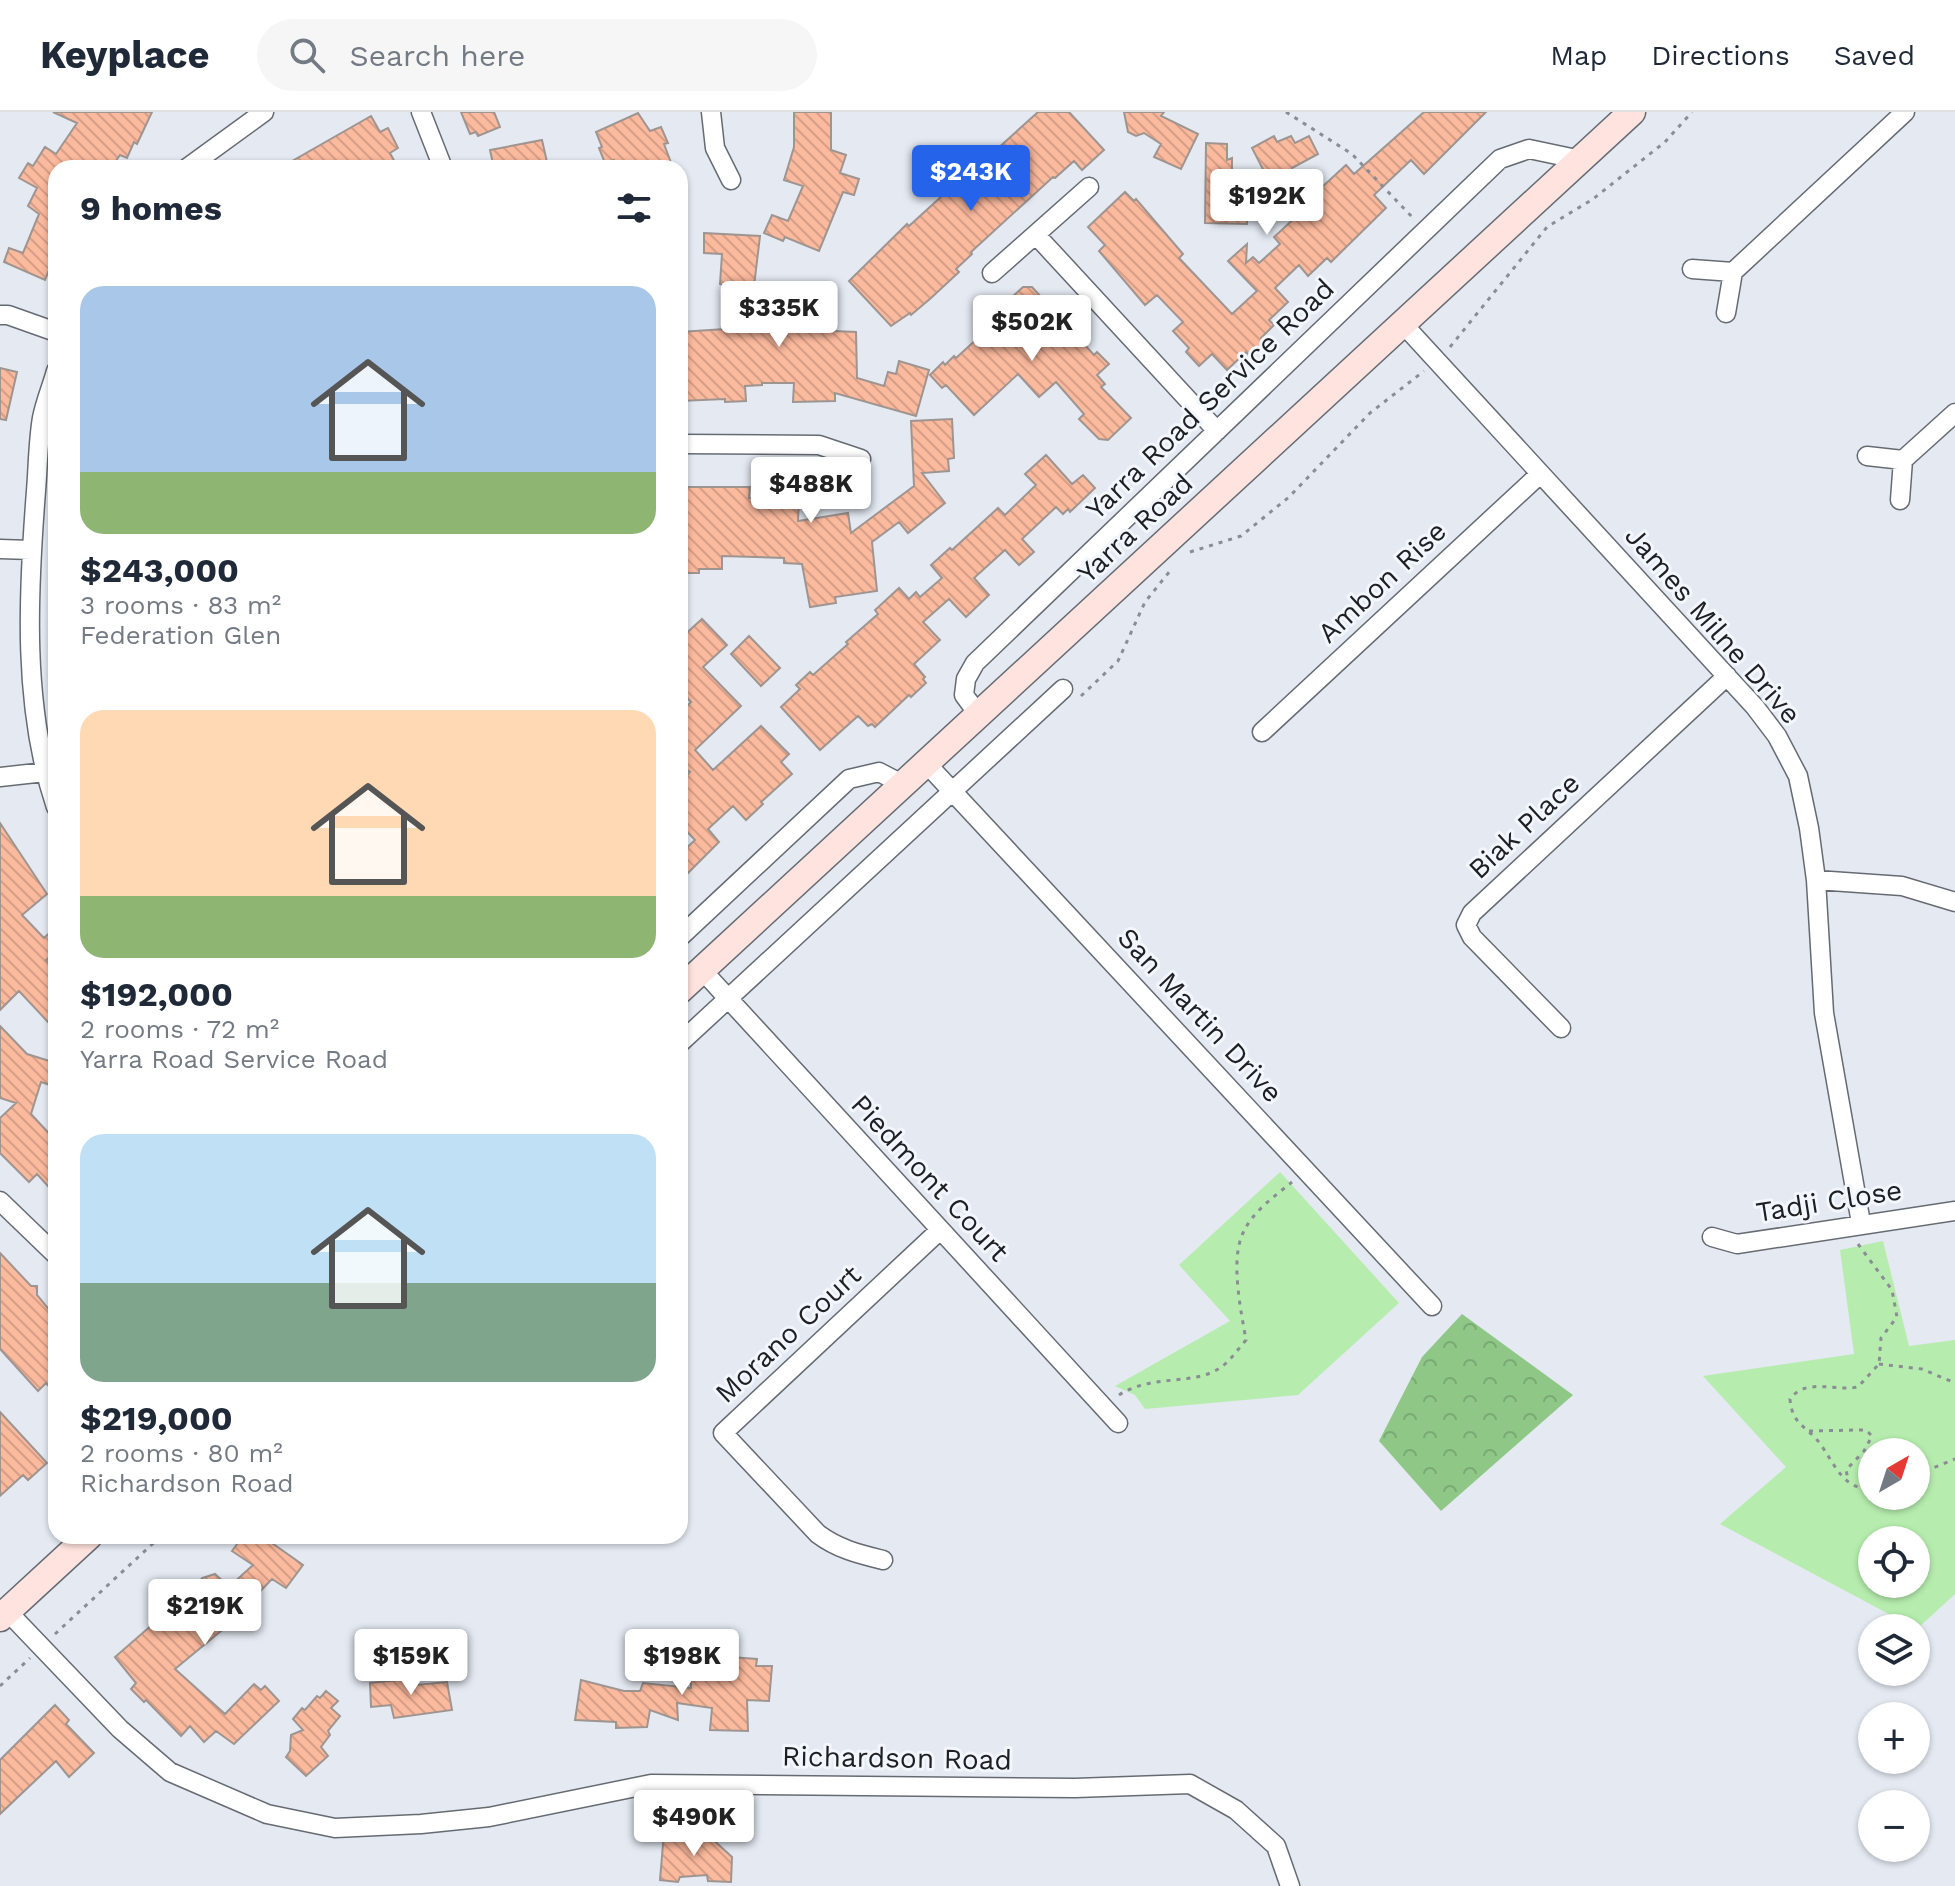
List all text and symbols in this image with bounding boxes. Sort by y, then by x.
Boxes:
search box [257,19,817,91]
text: Keyplace [40,33,209,77]
icon: search [285,33,329,77]
text: Search here [349,38,525,73]
text: Map [1550,39,1607,72]
text: Directions [1651,39,1790,72]
text: Saved [1834,39,1915,72]
pin: $243K [915,145,1027,213]
text: $243K [930,156,1012,186]
pin: $192K [1211,169,1323,237]
text: $192K [1228,180,1306,210]
icon: filters [612,186,656,230]
text: 9 homes [80,188,222,228]
street label: Yarra Road Service Road [1079,271,1341,527]
pin: $335K [723,281,835,349]
text: $335K [739,292,819,322]
pin: $502K [976,295,1088,363]
text: $502K [991,306,1073,336]
icon: home [296,338,440,482]
pin: $488K [755,457,867,525]
street label: Yarra Road [1070,466,1200,590]
text: $488K [769,468,853,498]
street label: Ambon Rise [1311,514,1453,650]
street label: James Milne Drive [1618,519,1808,731]
text: $243,000 [80,550,239,590]
text: 3 rooms · 83 m² [80,590,281,620]
text: Federation Glen [80,620,281,650]
icon: home [296,762,440,906]
street label: Biak Place [1462,766,1586,886]
street label: San Martin Drive [1111,921,1289,1109]
text: $192,000 [80,974,233,1014]
text: 2 rooms · 72 m² [80,1014,279,1044]
text: Yarra Road Service Road [80,1044,388,1074]
street label: Piedmont Court [844,1088,1016,1268]
street label: Tadji Close [1754,1173,1904,1229]
icon: home [296,1186,440,1330]
street label: Morano Court [708,1258,868,1410]
text: $219,000 [80,1398,233,1438]
text: 2 rooms · 80 m² [80,1438,283,1468]
north arrow [1858,1438,1930,1510]
map controls [1858,1438,1930,1862]
text: Richardson Road [80,1468,294,1498]
button: locate [1858,1526,1930,1598]
pin: $219K [149,1579,261,1647]
text: $219K [166,1590,244,1620]
button: layers [1858,1614,1930,1686]
pin: $159K [355,1629,467,1697]
pin: $198K [626,1629,738,1697]
text: $159K [372,1640,450,1670]
text: $198K [643,1640,721,1670]
button: + [1858,1702,1930,1774]
street label: Richardson Road [782,1739,1012,1777]
pin: $490K [638,1790,750,1858]
button: − [1858,1790,1930,1862]
text: $490K [652,1801,736,1831]

